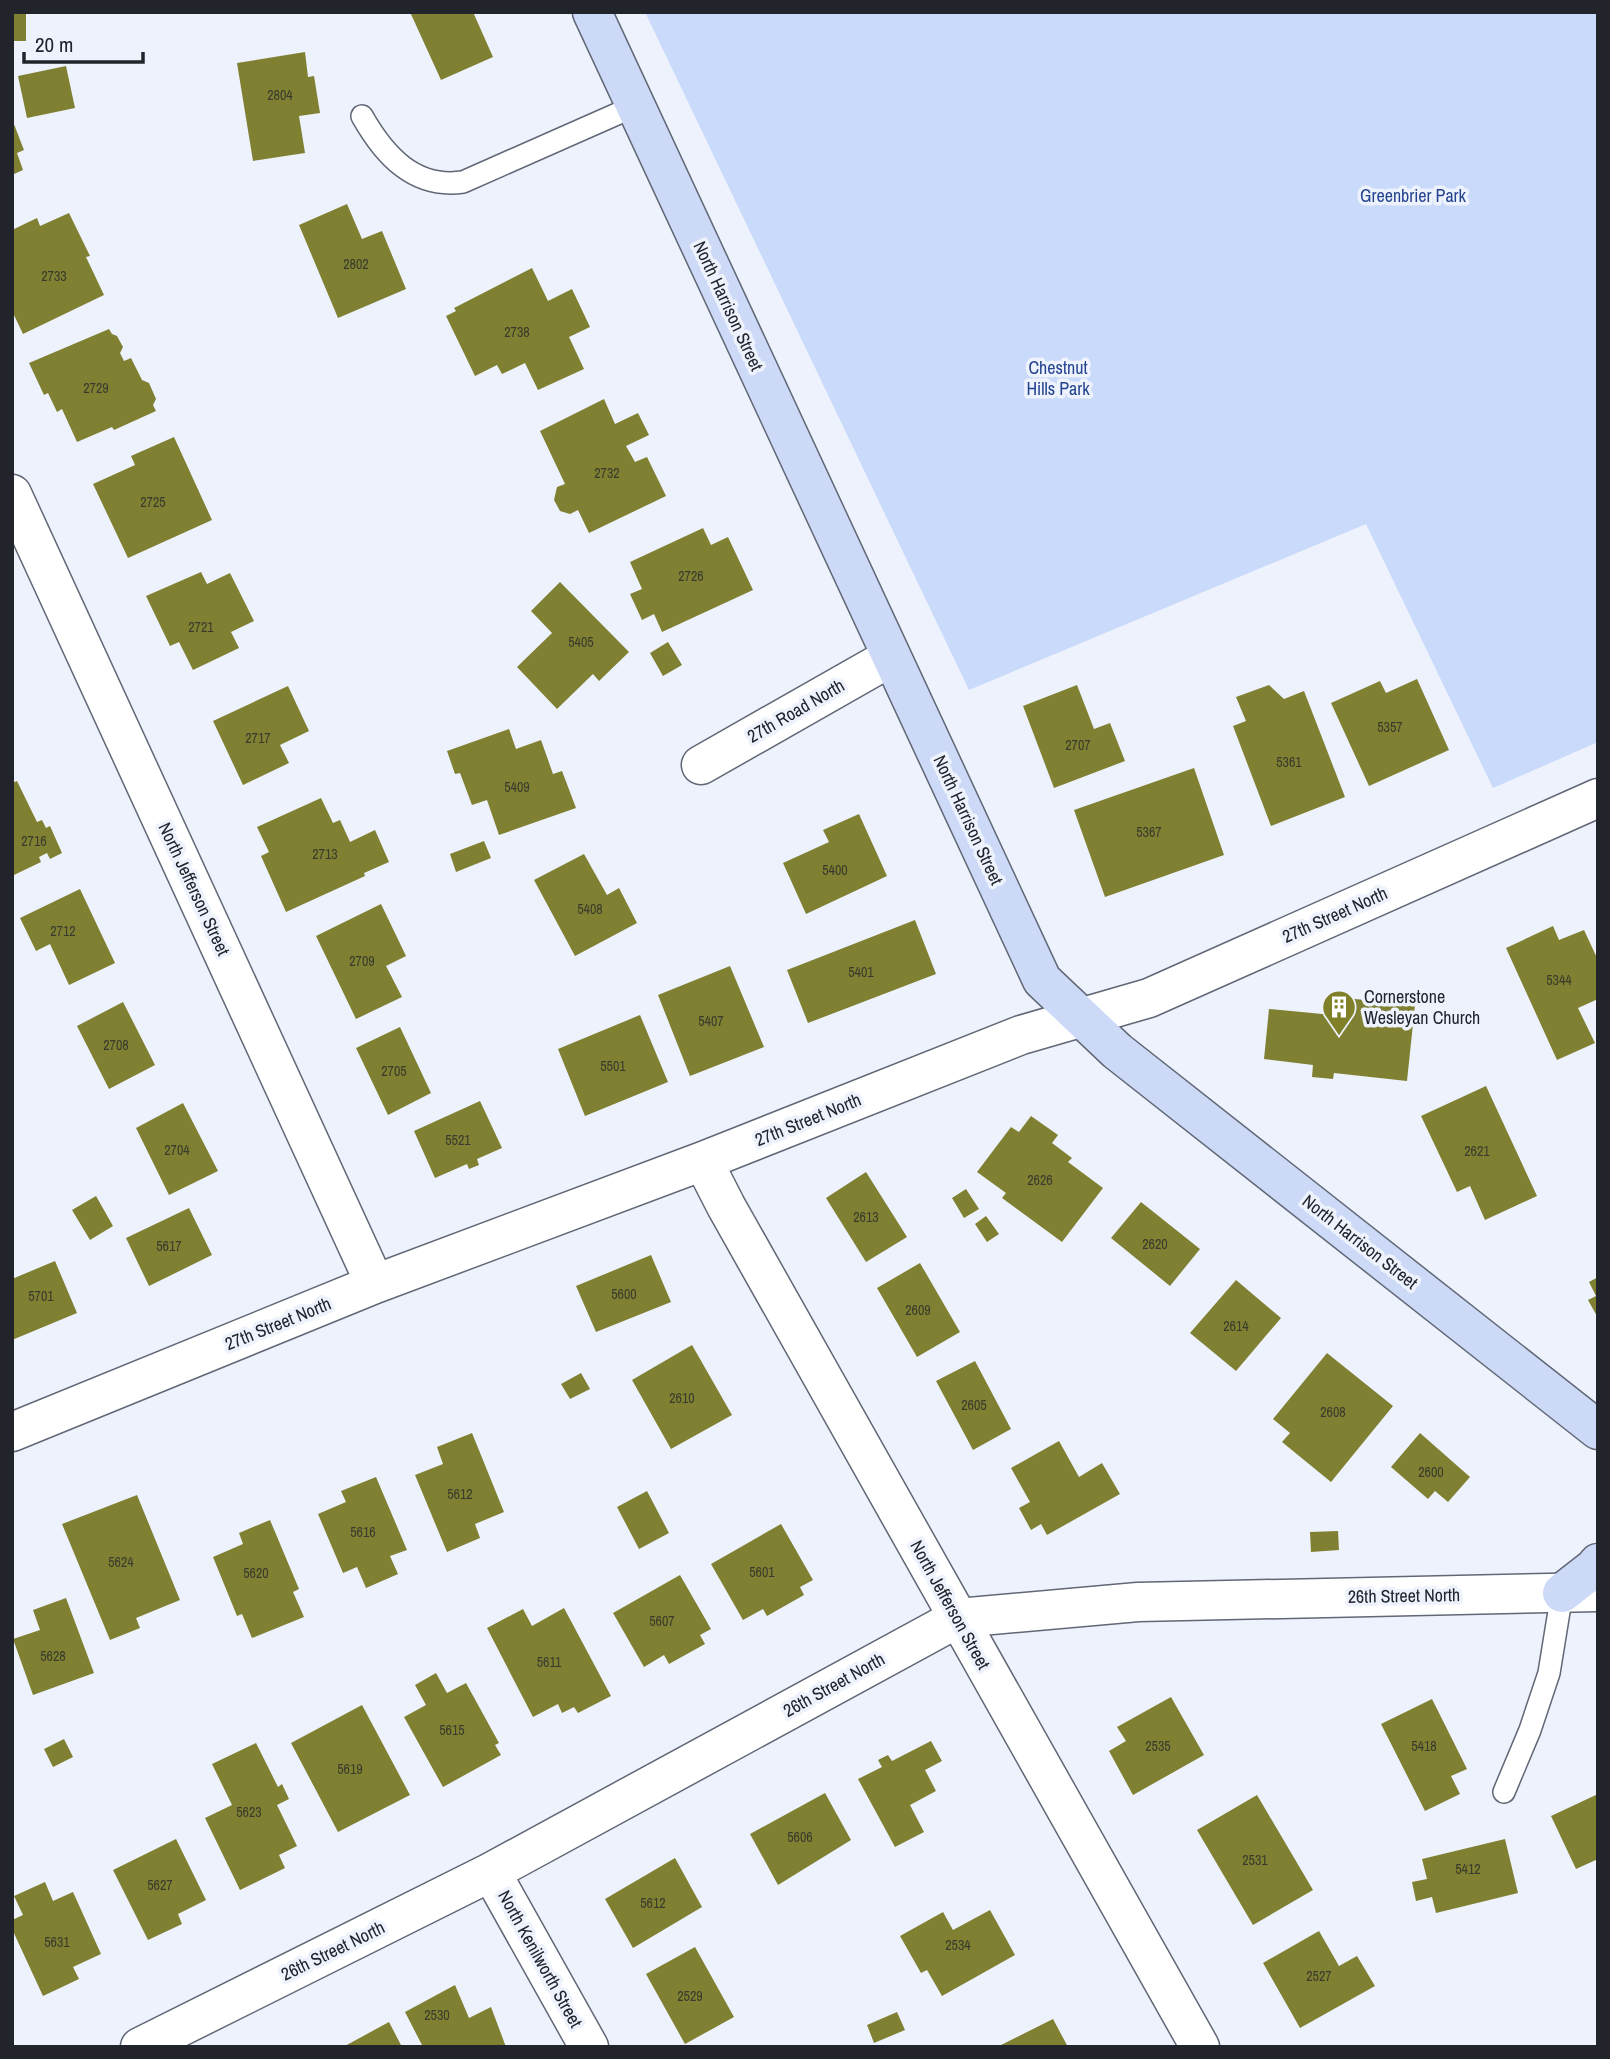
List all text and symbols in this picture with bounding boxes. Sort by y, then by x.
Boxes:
scale bar [24,21,144,65]
text: 20 m [35,30,73,59]
house number: 2804 [267,86,293,104]
park label: Greenbrier Park [1360,183,1467,208]
street label: North Harrison Street [687,237,769,375]
house number: 2802 [343,255,369,273]
house number: 2733 [41,267,67,285]
house number: 2738 [504,323,530,341]
park label: Chestnut Hills Park [1026,355,1090,401]
house number: 2729 [83,379,109,397]
house number: 2732 [594,464,620,482]
house number: 2725 [140,493,166,511]
house number: 2726 [678,567,704,585]
house number: 2721 [188,618,214,636]
house number: 5405 [568,633,594,651]
street label: 27th Road North [743,673,849,748]
house number: 5357 [1377,718,1403,736]
house number: 2717 [245,729,271,747]
house number: 2707 [1065,736,1091,754]
street label: North Harrison Street [927,751,1009,889]
house number: 5361 [1276,753,1302,771]
house number: 5409 [504,778,530,796]
street label: North Jefferson Street [153,818,236,959]
house number: 5367 [1136,823,1162,841]
house number: 2716 [21,832,47,850]
house number: 2713 [312,845,338,863]
house number: 5400 [822,861,848,879]
street label: 27th Street North [1278,880,1391,949]
house number: 5408 [577,900,603,918]
house number: 2712 [50,922,76,940]
house number: 2709 [349,952,375,970]
house number: 5401 [848,963,874,981]
house number: 5344 [1546,971,1572,989]
place label: Cornerstone Wesleyan Church [1364,984,1480,1030]
building icon: Cornerstone Wesleyan Church [1320,988,1358,1037]
house number: 5407 [698,1012,724,1030]
house number: 2708 [103,1036,129,1054]
house number: 5501 [600,1057,626,1075]
house number: 2705 [381,1062,407,1080]
street label: 27th Street North [751,1087,865,1152]
house number: 5521 [445,1131,471,1149]
house number: 2704 [164,1141,190,1159]
house number: 2621 [1464,1142,1490,1160]
house number: 2626 [1027,1171,1053,1189]
street label: North Harrison Street [1297,1189,1423,1295]
house number: 2613 [853,1208,879,1226]
house number: 2620 [1142,1235,1168,1253]
house number: 5617 [156,1237,182,1255]
house number: 5600 [611,1285,637,1303]
house number: 5701 [28,1287,54,1305]
street label: 27th Street North [221,1291,335,1356]
house number: 2609 [905,1301,931,1319]
house number: 2614 [1223,1317,1249,1335]
house number: 2610 [669,1389,695,1407]
house number: 2605 [961,1396,987,1414]
house number: 2608 [1320,1403,1346,1421]
house number: 2600 [1418,1463,1444,1481]
house number: 5612 [447,1485,473,1503]
house number: 5616 [350,1523,376,1541]
street label: North Jefferson Street [905,1536,996,1674]
house number: 5624 [108,1553,134,1571]
house number: 5601 [749,1563,775,1581]
house number: 5620 [243,1564,269,1582]
street label: 26th Street North [1348,1582,1460,1609]
house number: 5607 [649,1612,675,1630]
street label: 26th Street North [779,1646,889,1723]
house number: 5628 [40,1647,66,1665]
house number: 5611 [537,1653,562,1671]
house number: 5615 [439,1721,465,1739]
house number: 2535 [1145,1737,1171,1755]
house number: 5418 [1411,1737,1437,1755]
house number: 5619 [337,1760,363,1778]
house number: 5623 [236,1803,262,1821]
house number: 5606 [787,1828,813,1846]
house number: 2531 [1242,1851,1268,1869]
house number: 5412 [1455,1860,1481,1878]
house number: 5627 [147,1876,173,1894]
street label: North Kenilworth Street [492,1886,589,2032]
house number: 5612 [640,1894,666,1912]
street label: 26th Street North [277,1915,389,1986]
house number: 5631 [44,1933,70,1951]
house number: 2534 [945,1936,971,1954]
house number: 2527 [1306,1967,1332,1985]
house number: 2529 [677,1987,703,2005]
house number: 2530 [424,2006,450,2024]

